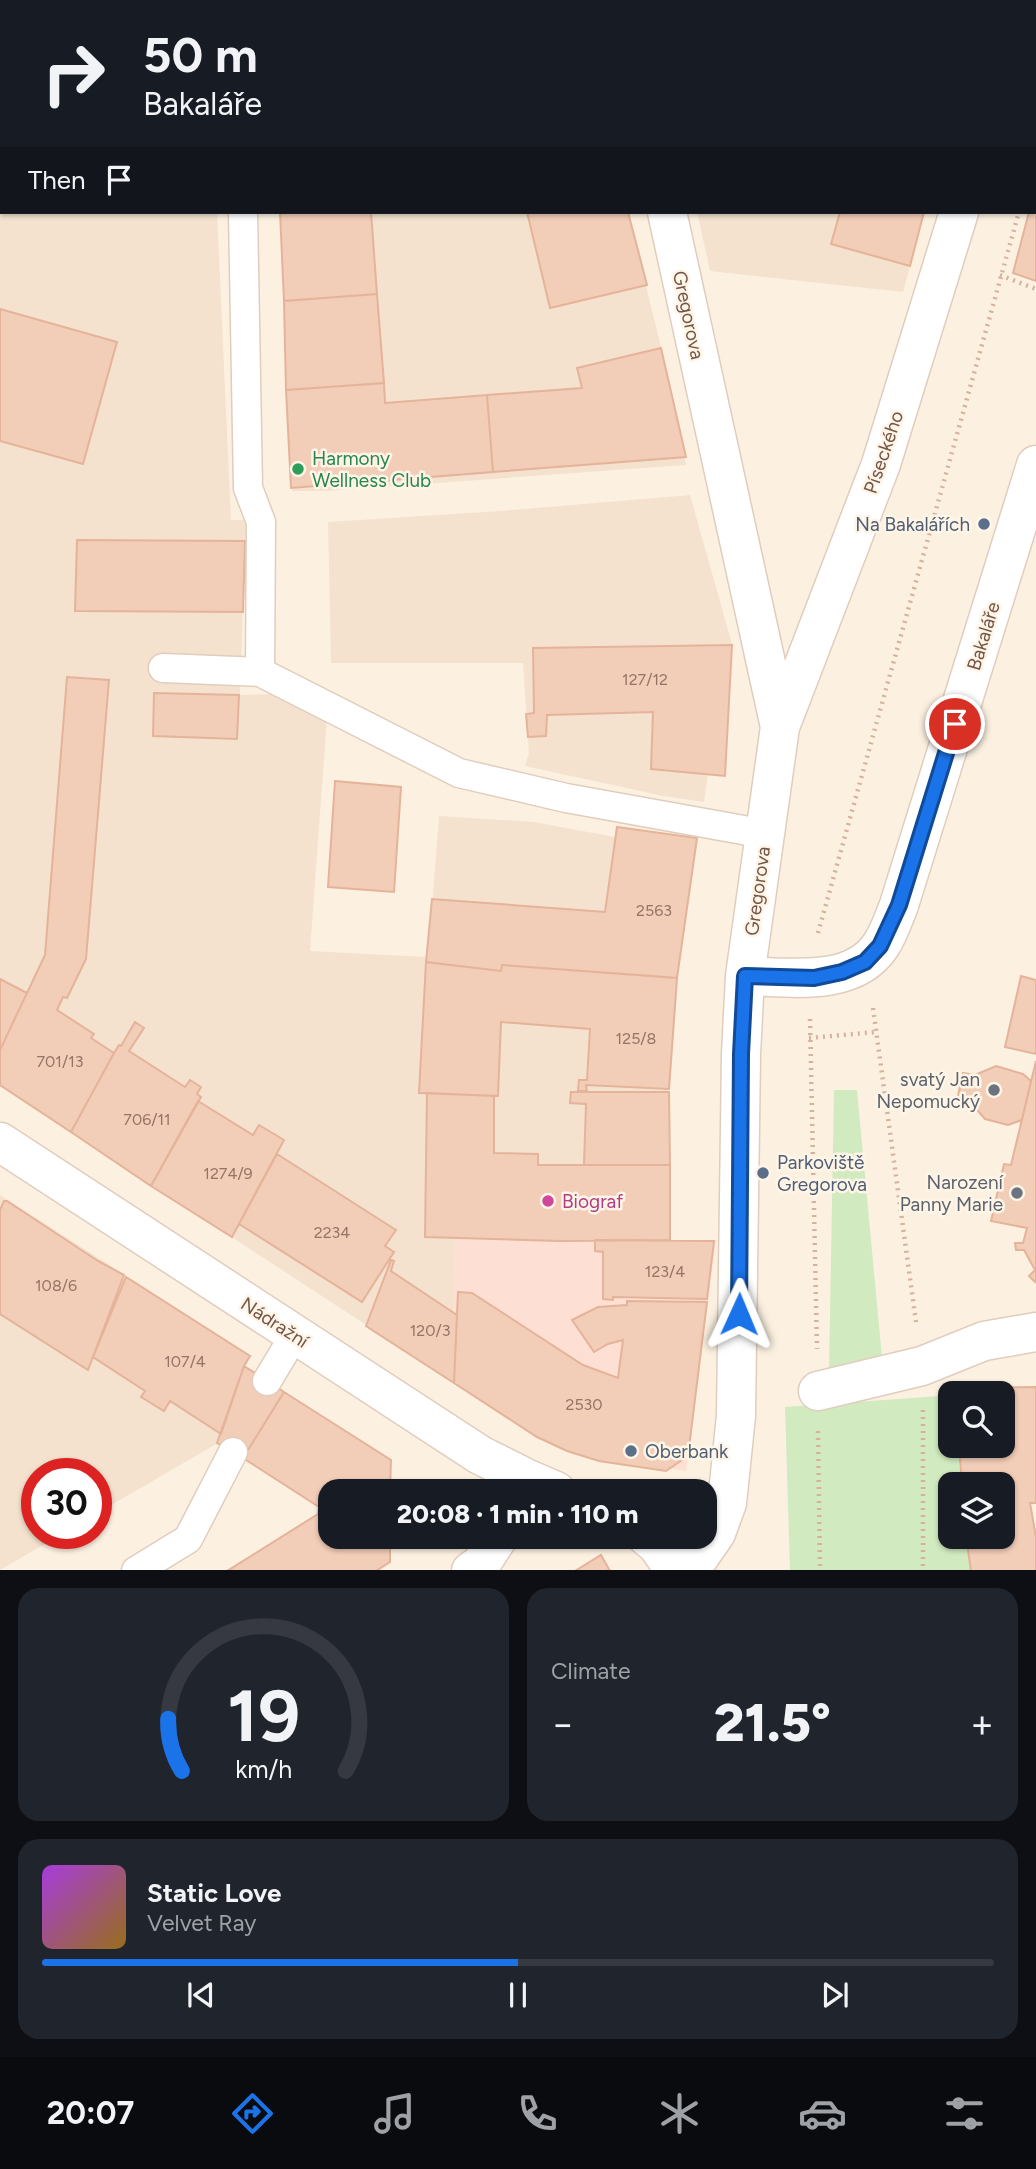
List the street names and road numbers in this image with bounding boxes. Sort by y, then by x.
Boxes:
street label: Gregorova [668,269,709,361]
street label: Píseckého [859,408,908,497]
street label: Bakaláře [962,599,1005,673]
street label: Gregorova [740,845,775,937]
street label: Nádražní [237,1292,314,1354]

